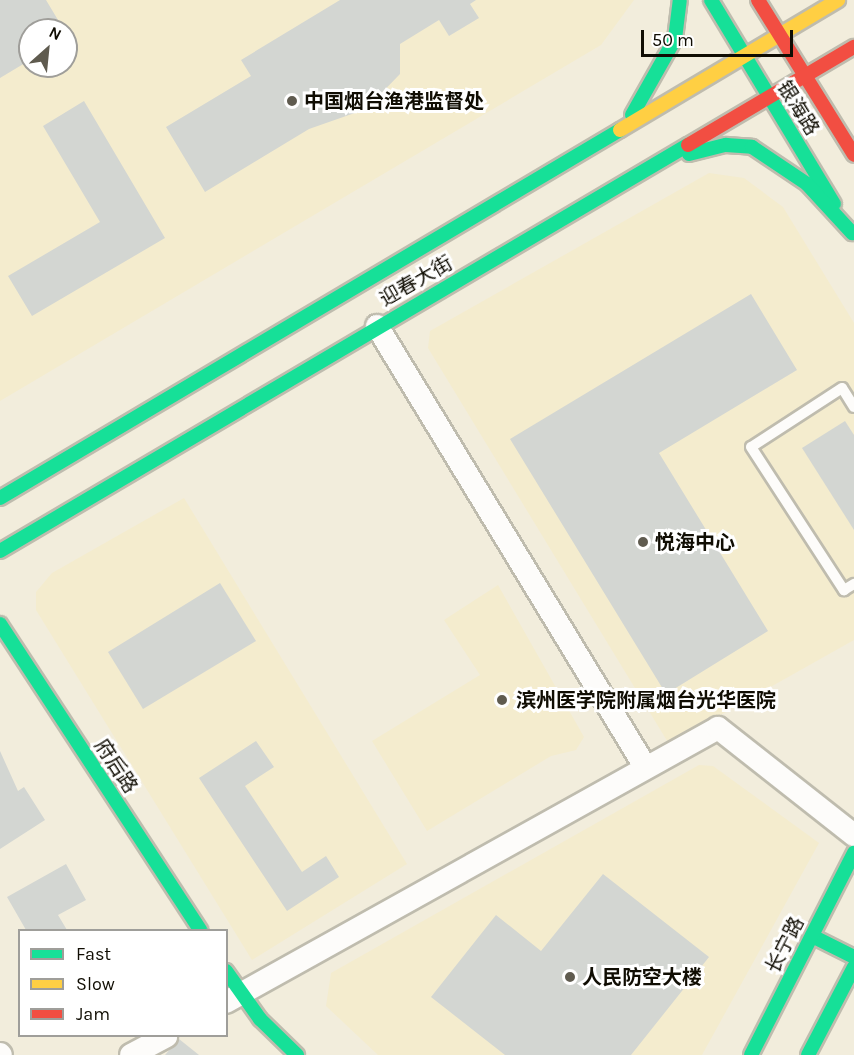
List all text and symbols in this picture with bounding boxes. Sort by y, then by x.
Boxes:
north arrow [18,18,78,78]
scale bar [644,18,796,56]
text: N [46,22,65,44]
text: 50 m [652,29,694,51]
street label: 银海路 [772,76,824,140]
place label: 中国烟台渔港监督处 [304,89,484,113]
marker: 中国烟台渔港监督处 [285,94,299,108]
street label: 迎春大街 [375,251,457,311]
place label: 悦海中心 [655,530,735,554]
marker: 悦海中心 [636,535,650,549]
place label: 滨州医学院附属烟台光华医院 [516,688,776,712]
marker: 滨州医学院附属烟台光华医院 [493,691,511,709]
street label: 府后路 [90,734,142,798]
street label: 长宁路 [761,913,809,977]
legend [18,929,228,1037]
text: Fast [76,943,111,965]
place label: 人民防空大楼 [582,965,702,989]
marker: 人民防空大楼 [563,970,577,984]
text: Slow [76,973,115,995]
text: Jam [76,1003,110,1025]

